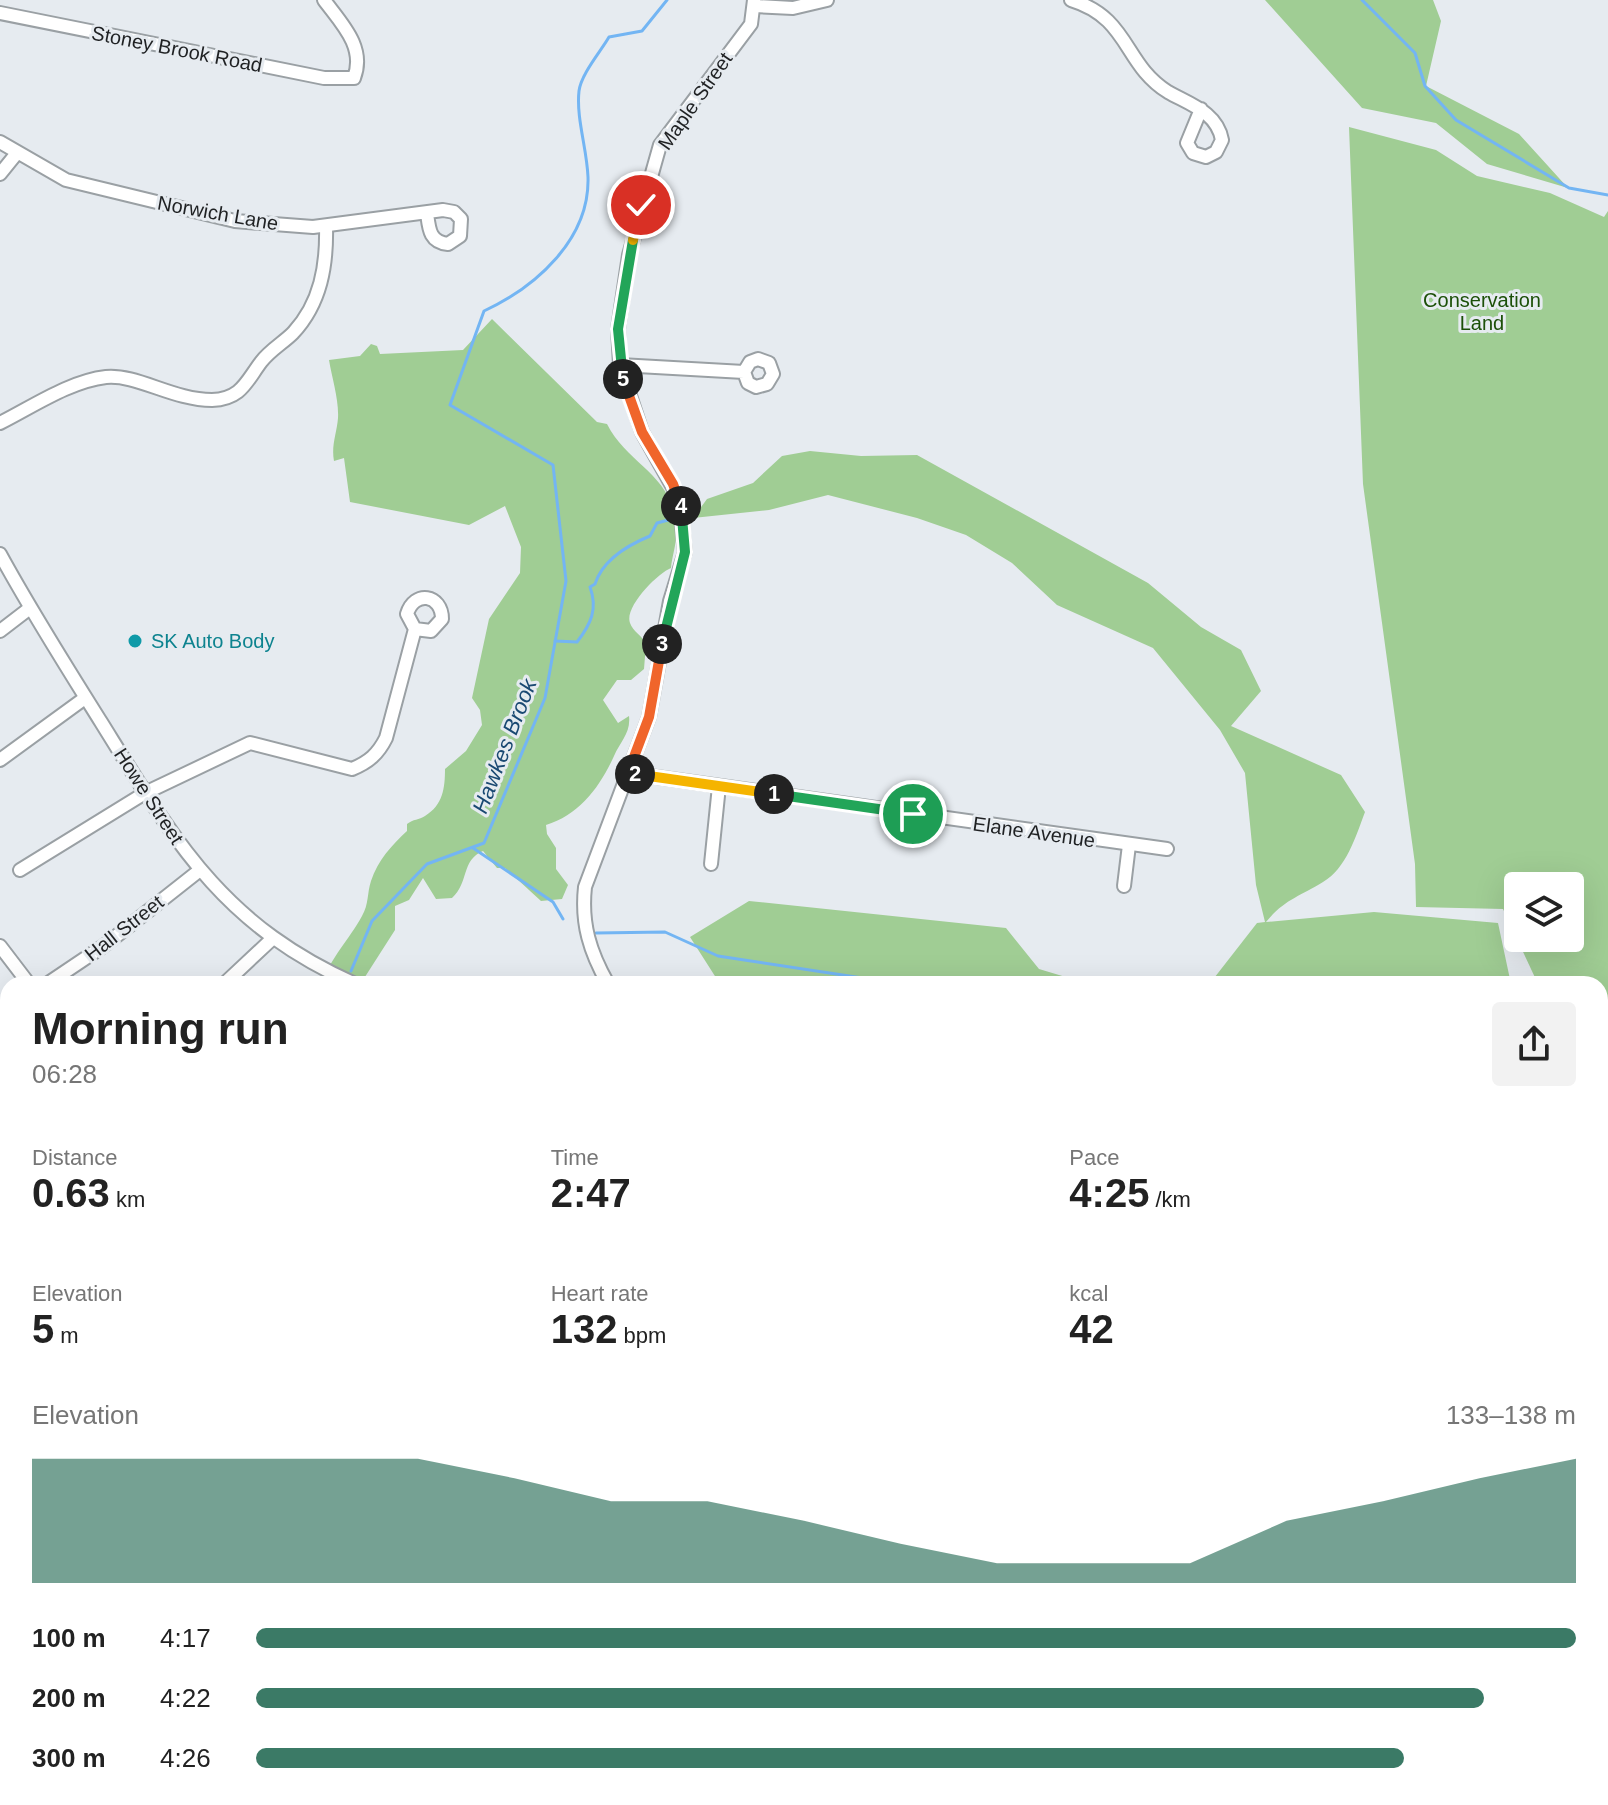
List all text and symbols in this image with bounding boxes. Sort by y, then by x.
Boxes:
street label: Stoney Brook Road [90,22,264,76]
street label: Maple Street [653,48,737,154]
pin [607,171,675,239]
icon: check [619,183,663,227]
street label: Norwich Lane [156,192,280,234]
park label: Conservation Land [1423,289,1541,334]
pin: 5 [603,359,643,399]
text: 5 [617,366,629,391]
pin: 4 [661,486,701,526]
text: 4 [675,493,687,518]
pin: 3 [642,624,682,664]
place label: SK Auto Body [151,630,274,652]
text: 3 [656,631,668,656]
marker: SK Auto Body [126,632,144,650]
water label: Hawkes Brook [467,675,542,817]
street label: Howe Street [110,744,188,849]
pin: 2 [615,754,655,794]
text: 2 [629,761,641,786]
pin: 1 [754,774,794,814]
pin [879,780,947,848]
text: 1 [768,781,780,806]
icon: arrive [891,792,935,836]
street label: Elane Avenue [972,813,1096,851]
map controls [1504,872,1584,952]
button: layers [1504,872,1584,952]
street label: Hall Street [80,890,168,965]
button: share [1492,1002,1576,1086]
text: Morning run [32,1004,289,1053]
text: 06:28 [32,1059,97,1089]
text: Distance [32,1145,118,1170]
text: Time [551,1145,599,1170]
text: Pace [1069,1145,1119,1170]
text: 0.63 [32,1171,110,1215]
text: 2:47 [551,1171,631,1215]
text: 4:25 [1069,1171,1149,1215]
text: km [110,1187,145,1212]
text: /km [1149,1187,1191,1212]
text: Elevation [32,1281,123,1306]
text: Heart rate [551,1281,648,1306]
text: kcal [1069,1281,1108,1306]
text: 5 [32,1307,54,1351]
text: 132 [551,1307,617,1351]
text: 42 [1069,1307,1114,1351]
text: m [54,1323,79,1348]
text: bpm [617,1323,666,1348]
text: Elevation [32,1400,139,1430]
text: 133–138 m [1446,1400,1576,1430]
text: 100 m [32,1623,106,1653]
text: 4:17 [160,1623,211,1653]
text: 200 m [32,1683,106,1713]
text: 4:22 [160,1683,211,1713]
text: 300 m [32,1743,106,1773]
text: 4:26 [160,1743,211,1773]

